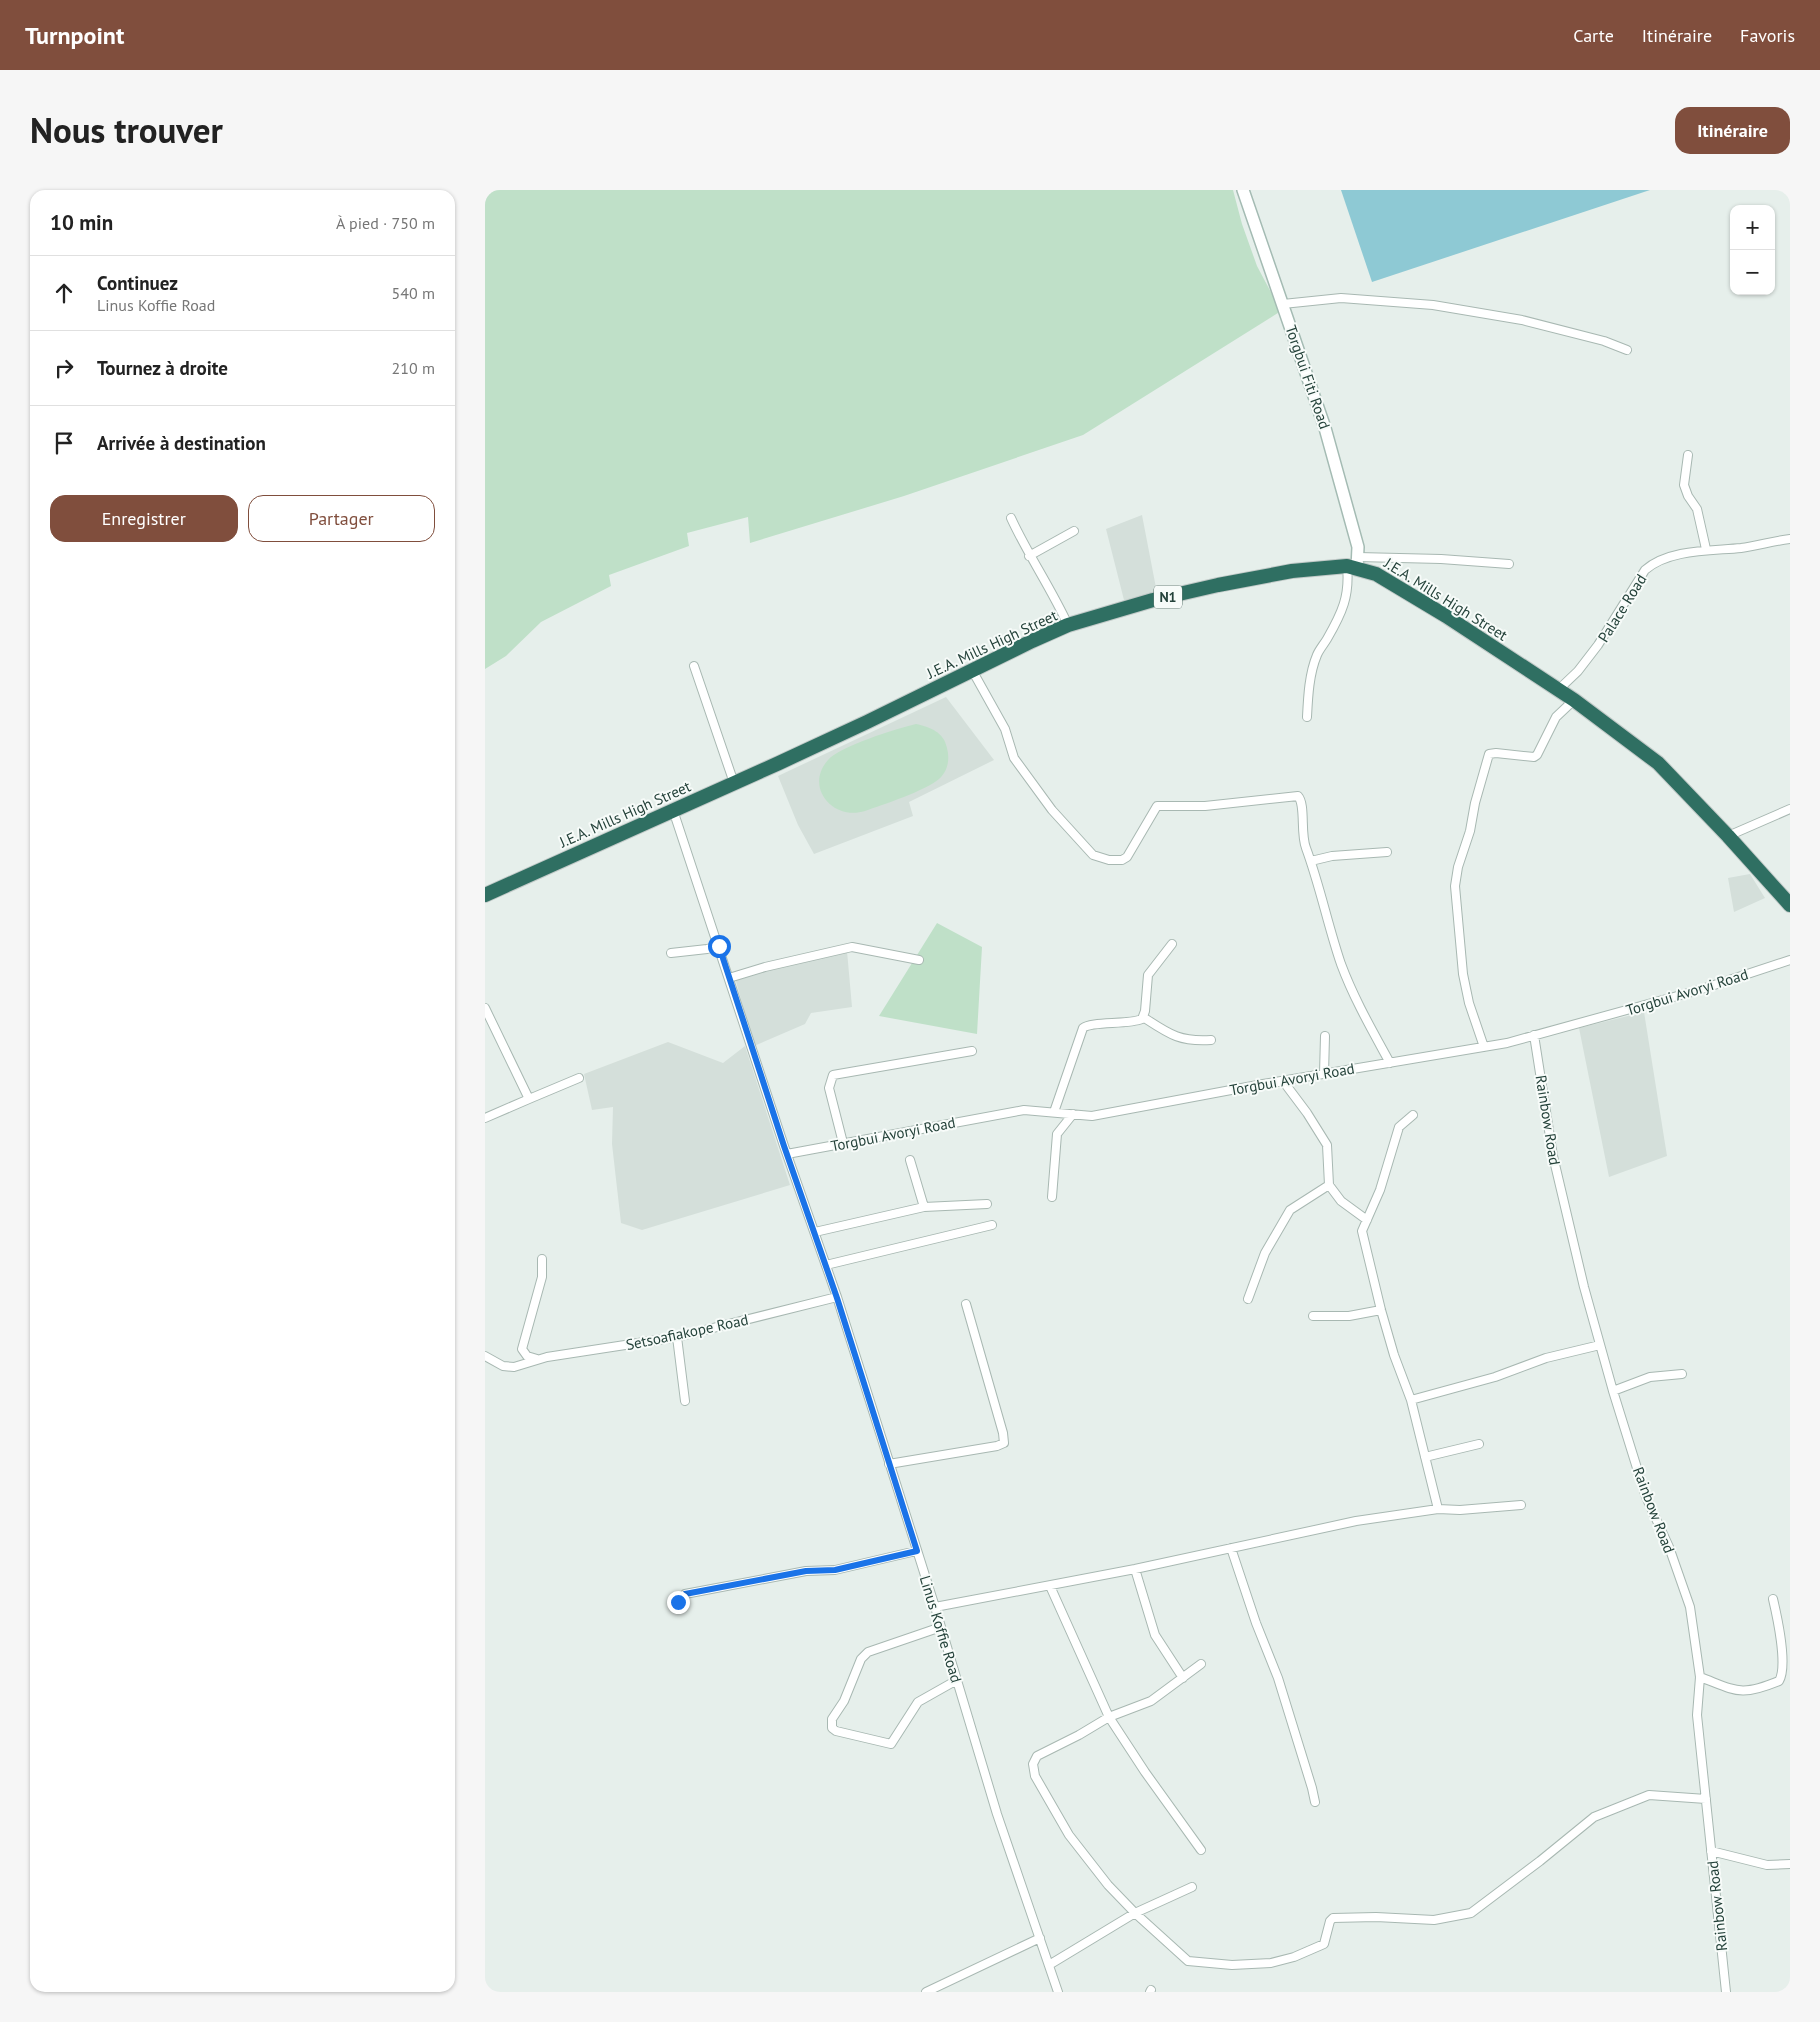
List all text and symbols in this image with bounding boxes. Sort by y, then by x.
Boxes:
text: Turnpoint [25,20,124,51]
text: Carte [1573,24,1614,47]
text: Itinéraire [1642,24,1712,47]
text: Favoris [1740,24,1795,47]
text: Nous trouver [30,107,223,153]
button: Itinéraire [1675,107,1790,154]
map controls [1730,205,1775,295]
button: + [1730,205,1775,250]
text: 10 min [50,209,113,236]
text: À pied · 750 m [336,213,435,233]
button: − [1730,250,1775,295]
text: Continuez [97,271,178,295]
icon: ahead [50,279,78,307]
text: 540 m [392,283,435,303]
text: Linus Koffie Road [97,295,215,315]
street label: Torgbui Fiti Road [1281,323,1335,431]
icon: right [50,354,78,382]
text: Tournez à droite [97,356,228,380]
text: 210 m [392,358,435,378]
icon: arrive [50,429,78,457]
text: Arrivée à destination [97,431,266,455]
button: Enregistrer [50,495,238,542]
button: Partager [248,495,435,542]
street label: J.E.A. Mills High Street [1380,553,1511,645]
street label: Palace Road [1594,570,1650,646]
road number: N1 [1154,586,1182,608]
street label: J.E.A. Mills High Street [923,605,1060,683]
street label: J.E.A. Mills High Street [555,777,694,852]
route start [708,935,731,958]
street label: Torgbui Avoryi Road [1624,964,1750,1020]
street label: Torgbui Avoryi Road [1228,1059,1356,1099]
street label: Rainbow Road [1532,1074,1564,1166]
street label: Torgbui Avoryi Road [829,1113,957,1155]
street label: Setsoafiakope Road [624,1310,750,1354]
street label: Rainbow Road [1629,1464,1679,1556]
street label: Linus Koffie Road [916,1573,966,1685]
route end [667,1591,690,1614]
street label: Rainbow Road [1703,1860,1731,1952]

